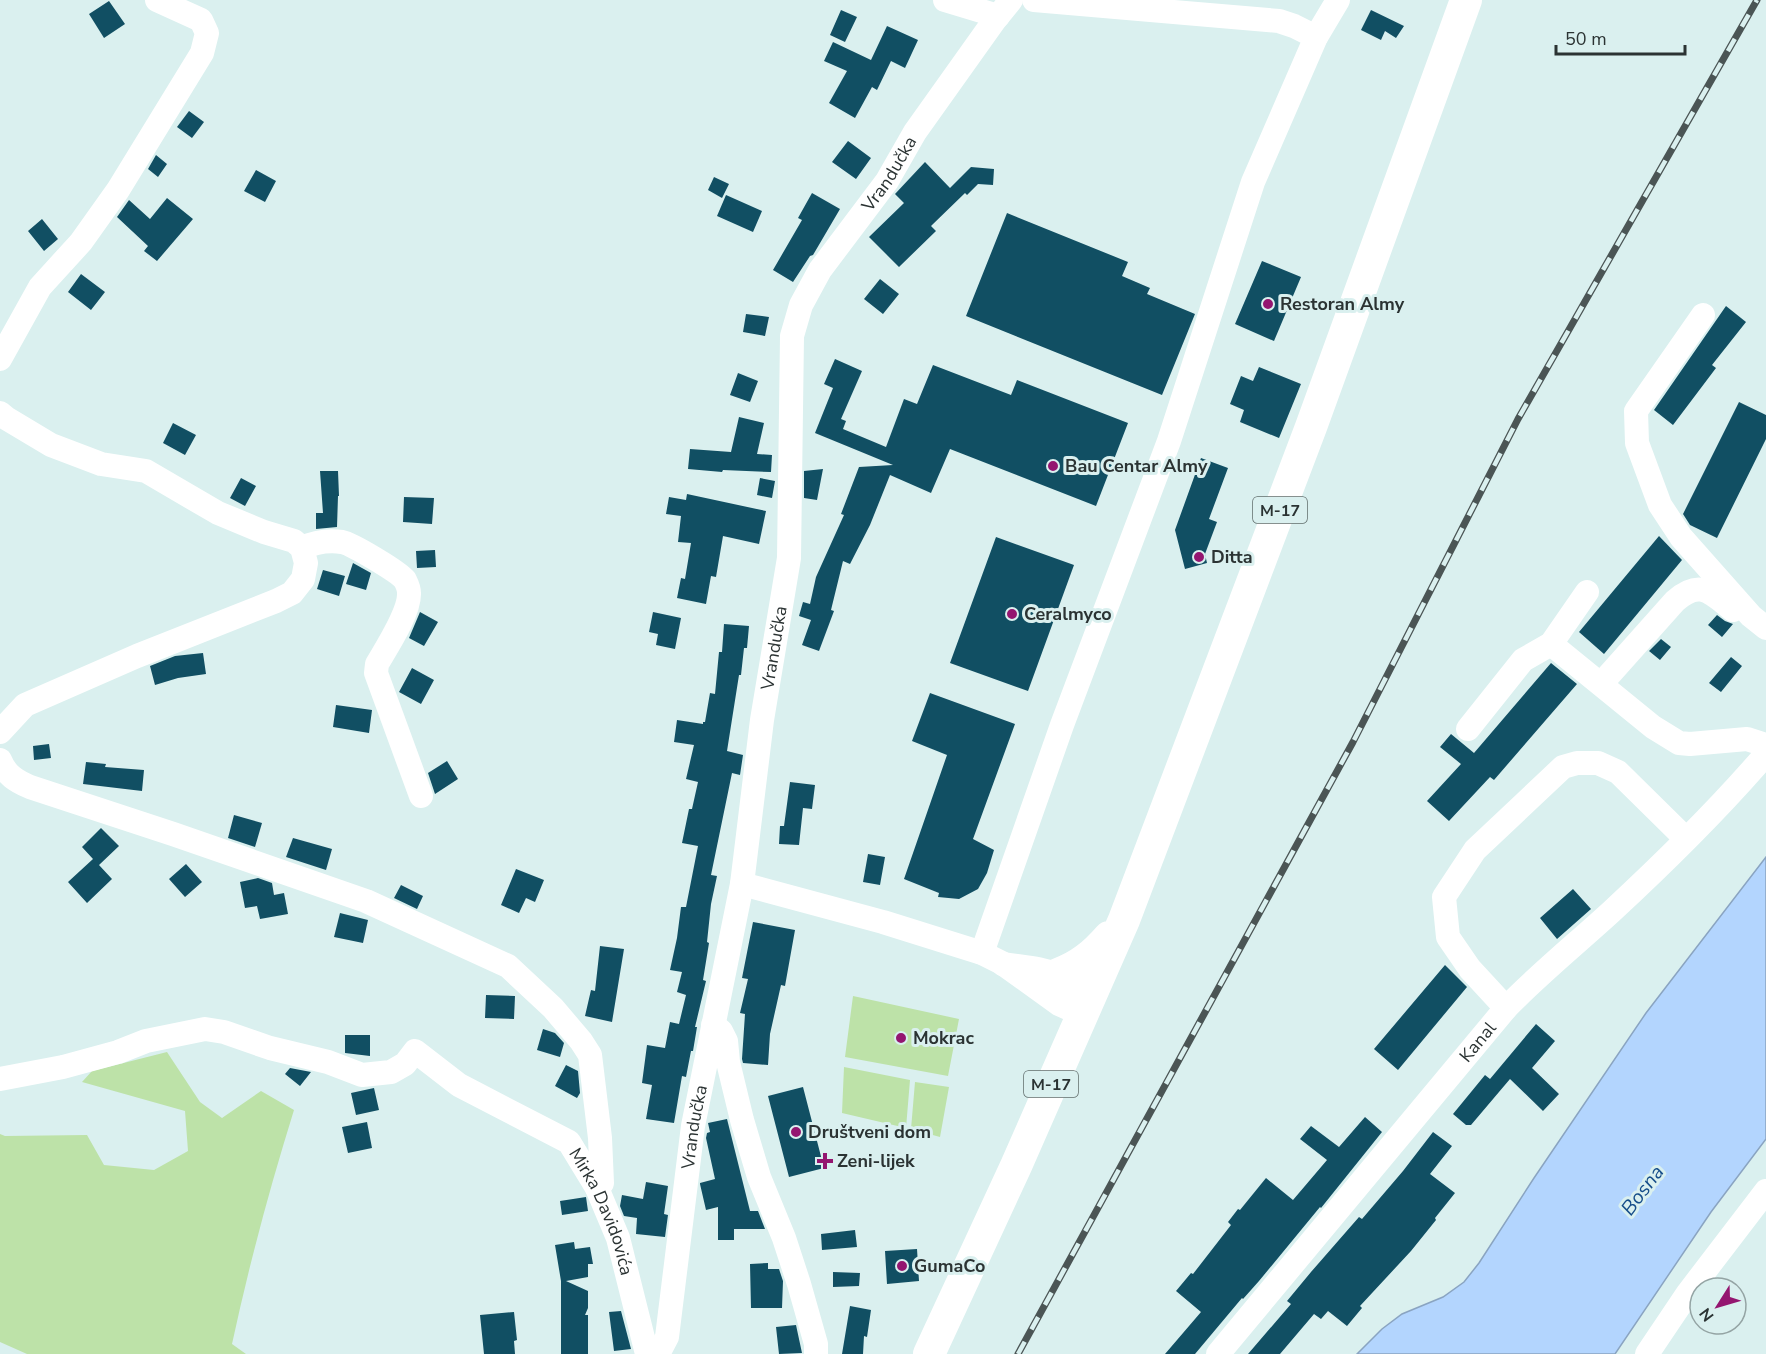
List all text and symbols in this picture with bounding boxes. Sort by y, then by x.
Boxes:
scale bar [1556,18,1685,56]
text: 50 m [1565,27,1607,51]
street label: Vrandučka [856,132,922,217]
place label: Restoran Almy [1280,292,1405,316]
marker: Restoran Almy [1261,297,1275,311]
place label: Bau Centar Almy [1065,454,1208,478]
marker: Bau Centar Almy [1046,459,1060,473]
road number: M-17 [1253,497,1307,523]
place label: Ditta [1211,545,1252,569]
marker: Ditta [1192,550,1206,564]
place label: Ceralmyco [1024,602,1112,626]
street label: Vrandučka [755,604,793,693]
marker: Ceralmyco [1005,607,1019,621]
street label: Kanal [1454,1016,1502,1067]
place label: Mokrac [913,1026,974,1050]
marker: Mokrac [894,1031,908,1045]
road number: M-17 [1024,1071,1078,1097]
street label: Vrandučka [676,1083,713,1171]
place label: Društveni dom [808,1120,931,1144]
marker: Društveni dom [789,1125,803,1139]
street label: Mirka Davidovića [563,1143,639,1278]
place label: Zeni-lijek [837,1149,915,1173]
marker: Zeni-lijek [818,1154,832,1168]
water label: Bosna [1615,1160,1670,1221]
place label: GumaCo [914,1254,985,1278]
marker: GumaCo [895,1259,909,1273]
north arrow [1688,1276,1748,1336]
text: N [1694,1303,1719,1326]

